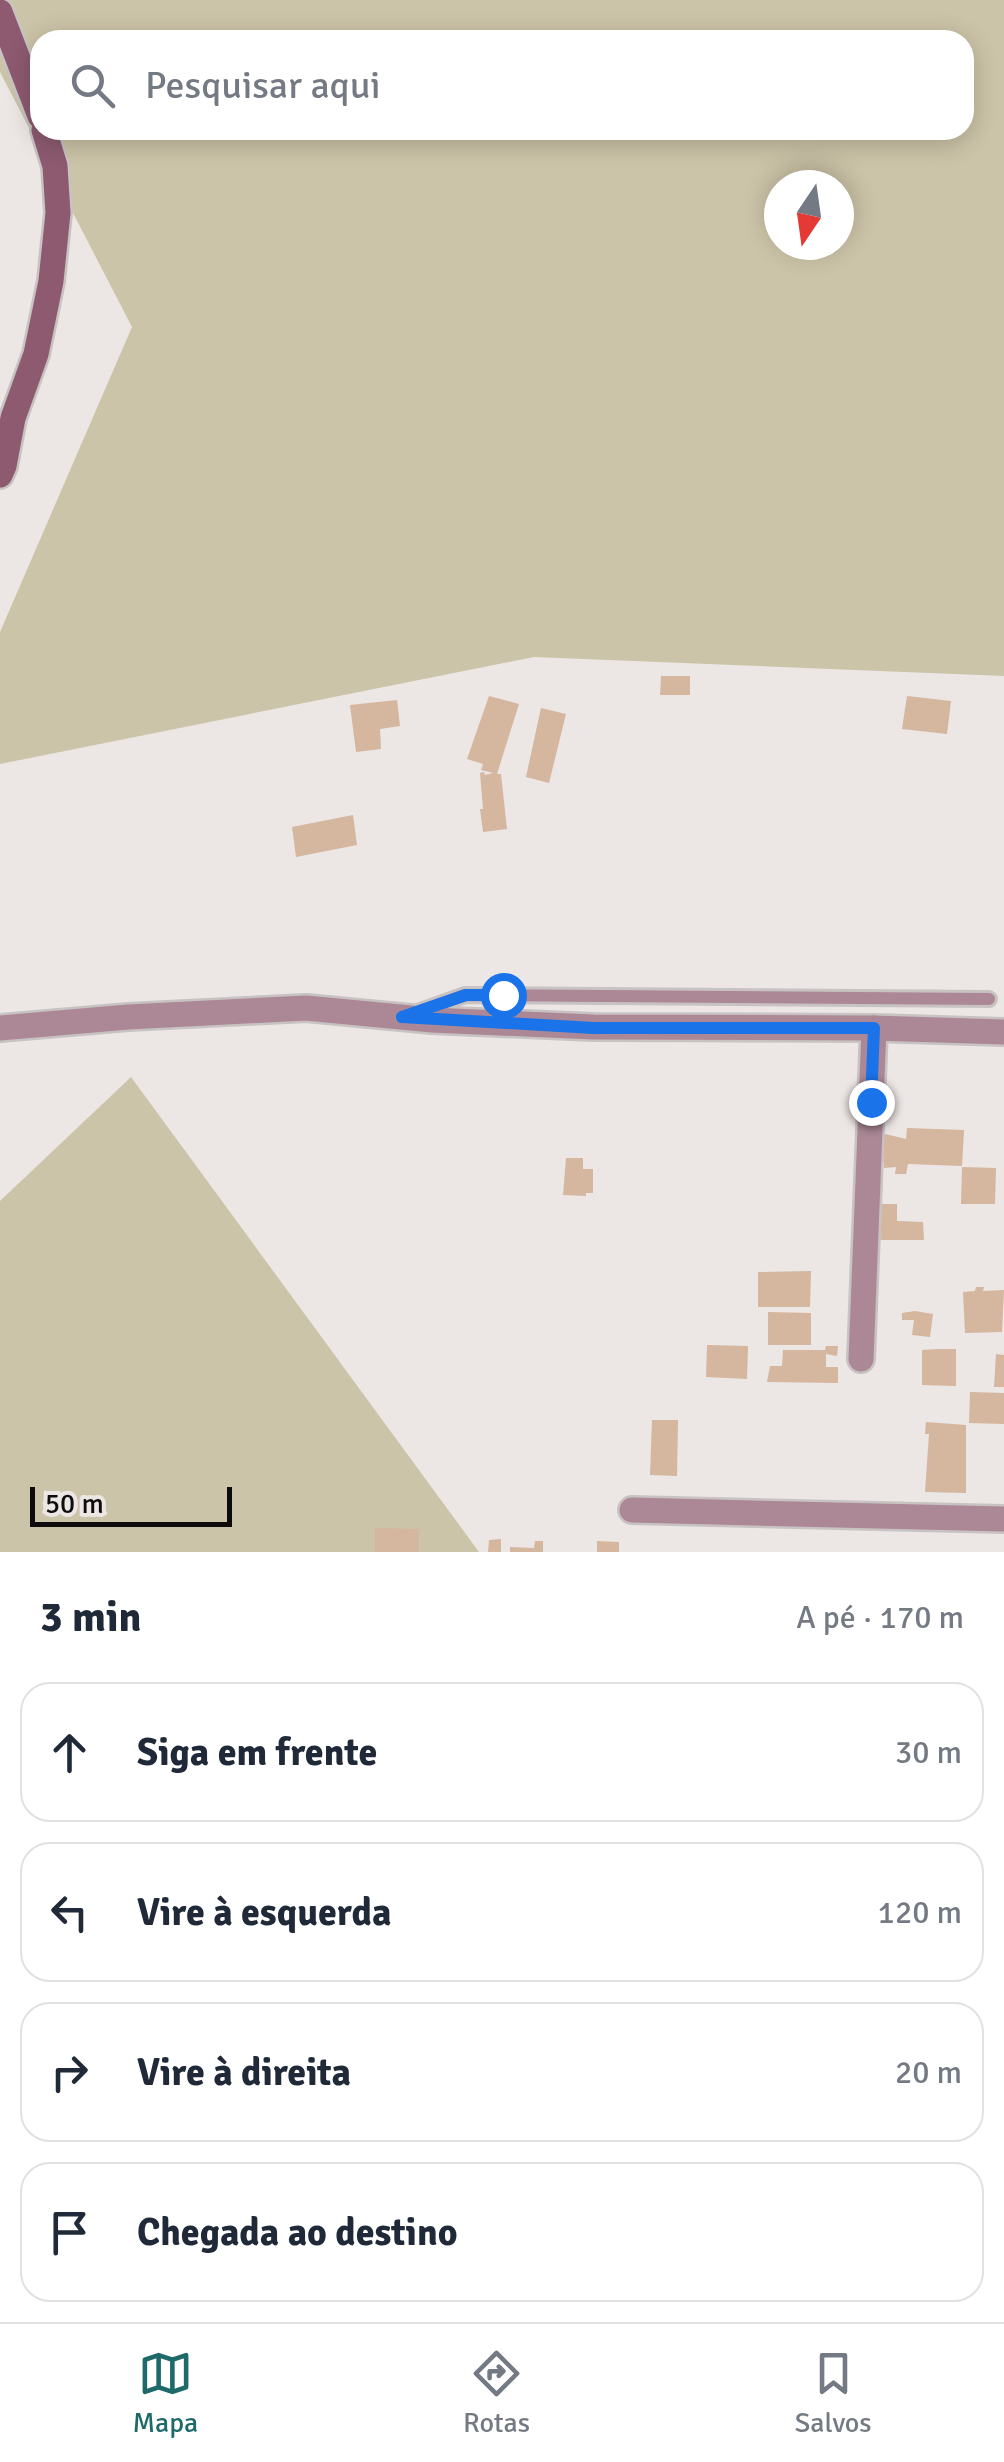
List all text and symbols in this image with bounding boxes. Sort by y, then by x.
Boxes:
search box [30,30,974,140]
icon: search [65,58,120,113]
text: Pesquisar aqui [145,62,381,109]
north arrow [764,170,854,260]
route start [481,973,527,1019]
route end [849,1080,895,1126]
scale bar [30,1482,232,1526]
text: 50 m [45,1487,104,1521]
text: 3 min [40,1592,141,1643]
text: A pé · 170 m [796,1598,964,1637]
icon: ahead [42,1725,97,1780]
text: Siga em frente [137,1729,377,1776]
text: 30 m [895,1733,962,1772]
icon: left [42,1885,97,1940]
text: Vire à esquerda [137,1889,391,1936]
text: 120 m [878,1893,962,1932]
icon: right [42,2045,97,2100]
text: Vire à direita [137,2049,351,2096]
text: 20 m [895,2053,962,2092]
icon: arrive [42,2205,97,2260]
text: Chegada ao destino [137,2209,458,2256]
tab: Mapa [132,2346,198,2440]
tab: Rotas [463,2346,530,2440]
tab: Salvos [795,2346,872,2440]

